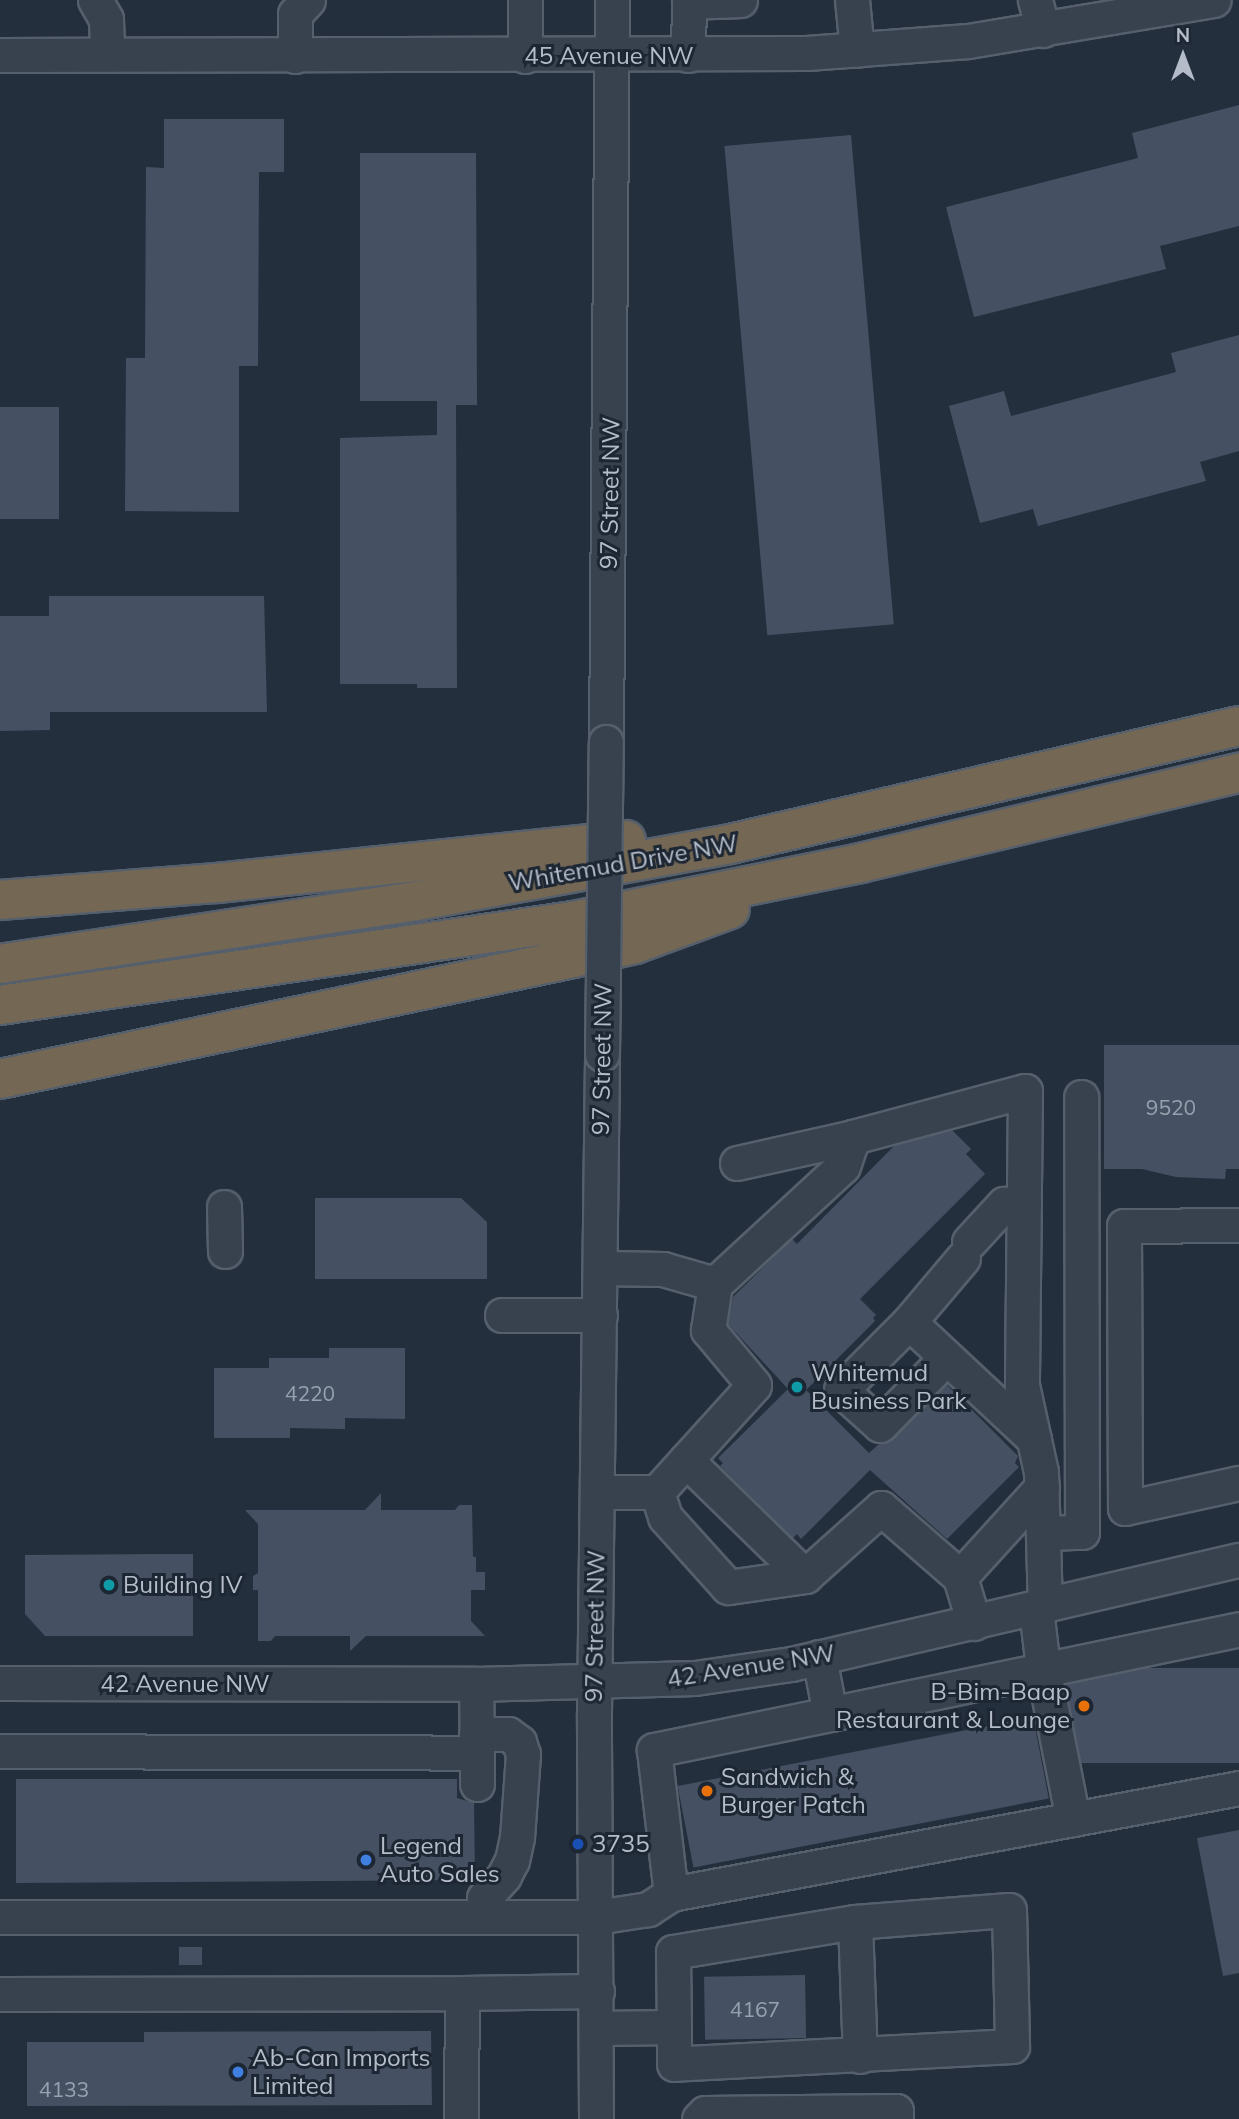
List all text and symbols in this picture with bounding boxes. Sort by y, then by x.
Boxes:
north arrow [1148,21,1218,91]
text: N [1176,23,1190,47]
street label: 45 Avenue NW [524,42,694,70]
street label: 97 Street NW [594,417,626,569]
street label: Whitemud Drive NW [506,829,740,897]
street label: 97 Street NW [586,983,618,1135]
house number: 9520 [1146,1094,1196,1120]
place label: Whitemud Business Park [811,1359,966,1415]
marker: Whitemud Business Park [789,1379,805,1395]
house number: 4220 [285,1380,335,1406]
street label: 97 Street NW [579,1550,611,1702]
place label: Building IV [123,1571,242,1599]
marker: Building IV [101,1577,117,1593]
street label: 42 Avenue NW [665,1639,837,1693]
street label: 42 Avenue NW [100,1670,270,1698]
place label: B-Bim-Baap Restaurant & Lounge [836,1678,1070,1734]
marker: B-Bim-Baap Restaurant & Lounge [1076,1698,1092,1714]
place label: Sandwich & Burger Patch [721,1763,866,1819]
marker: Sandwich & Burger Patch [699,1783,715,1799]
place label: 3735 [592,1830,650,1858]
place label: Legend Auto Sales [380,1832,500,1888]
marker: 3735 [570,1836,586,1852]
marker: Legend Auto Sales [358,1852,374,1868]
house number: 4167 [730,1996,780,2022]
place label: Ab-Can Imports Limited [252,2044,430,2100]
marker: Ab-Can Imports Limited [230,2064,246,2080]
house number: 4133 [39,2076,89,2102]

